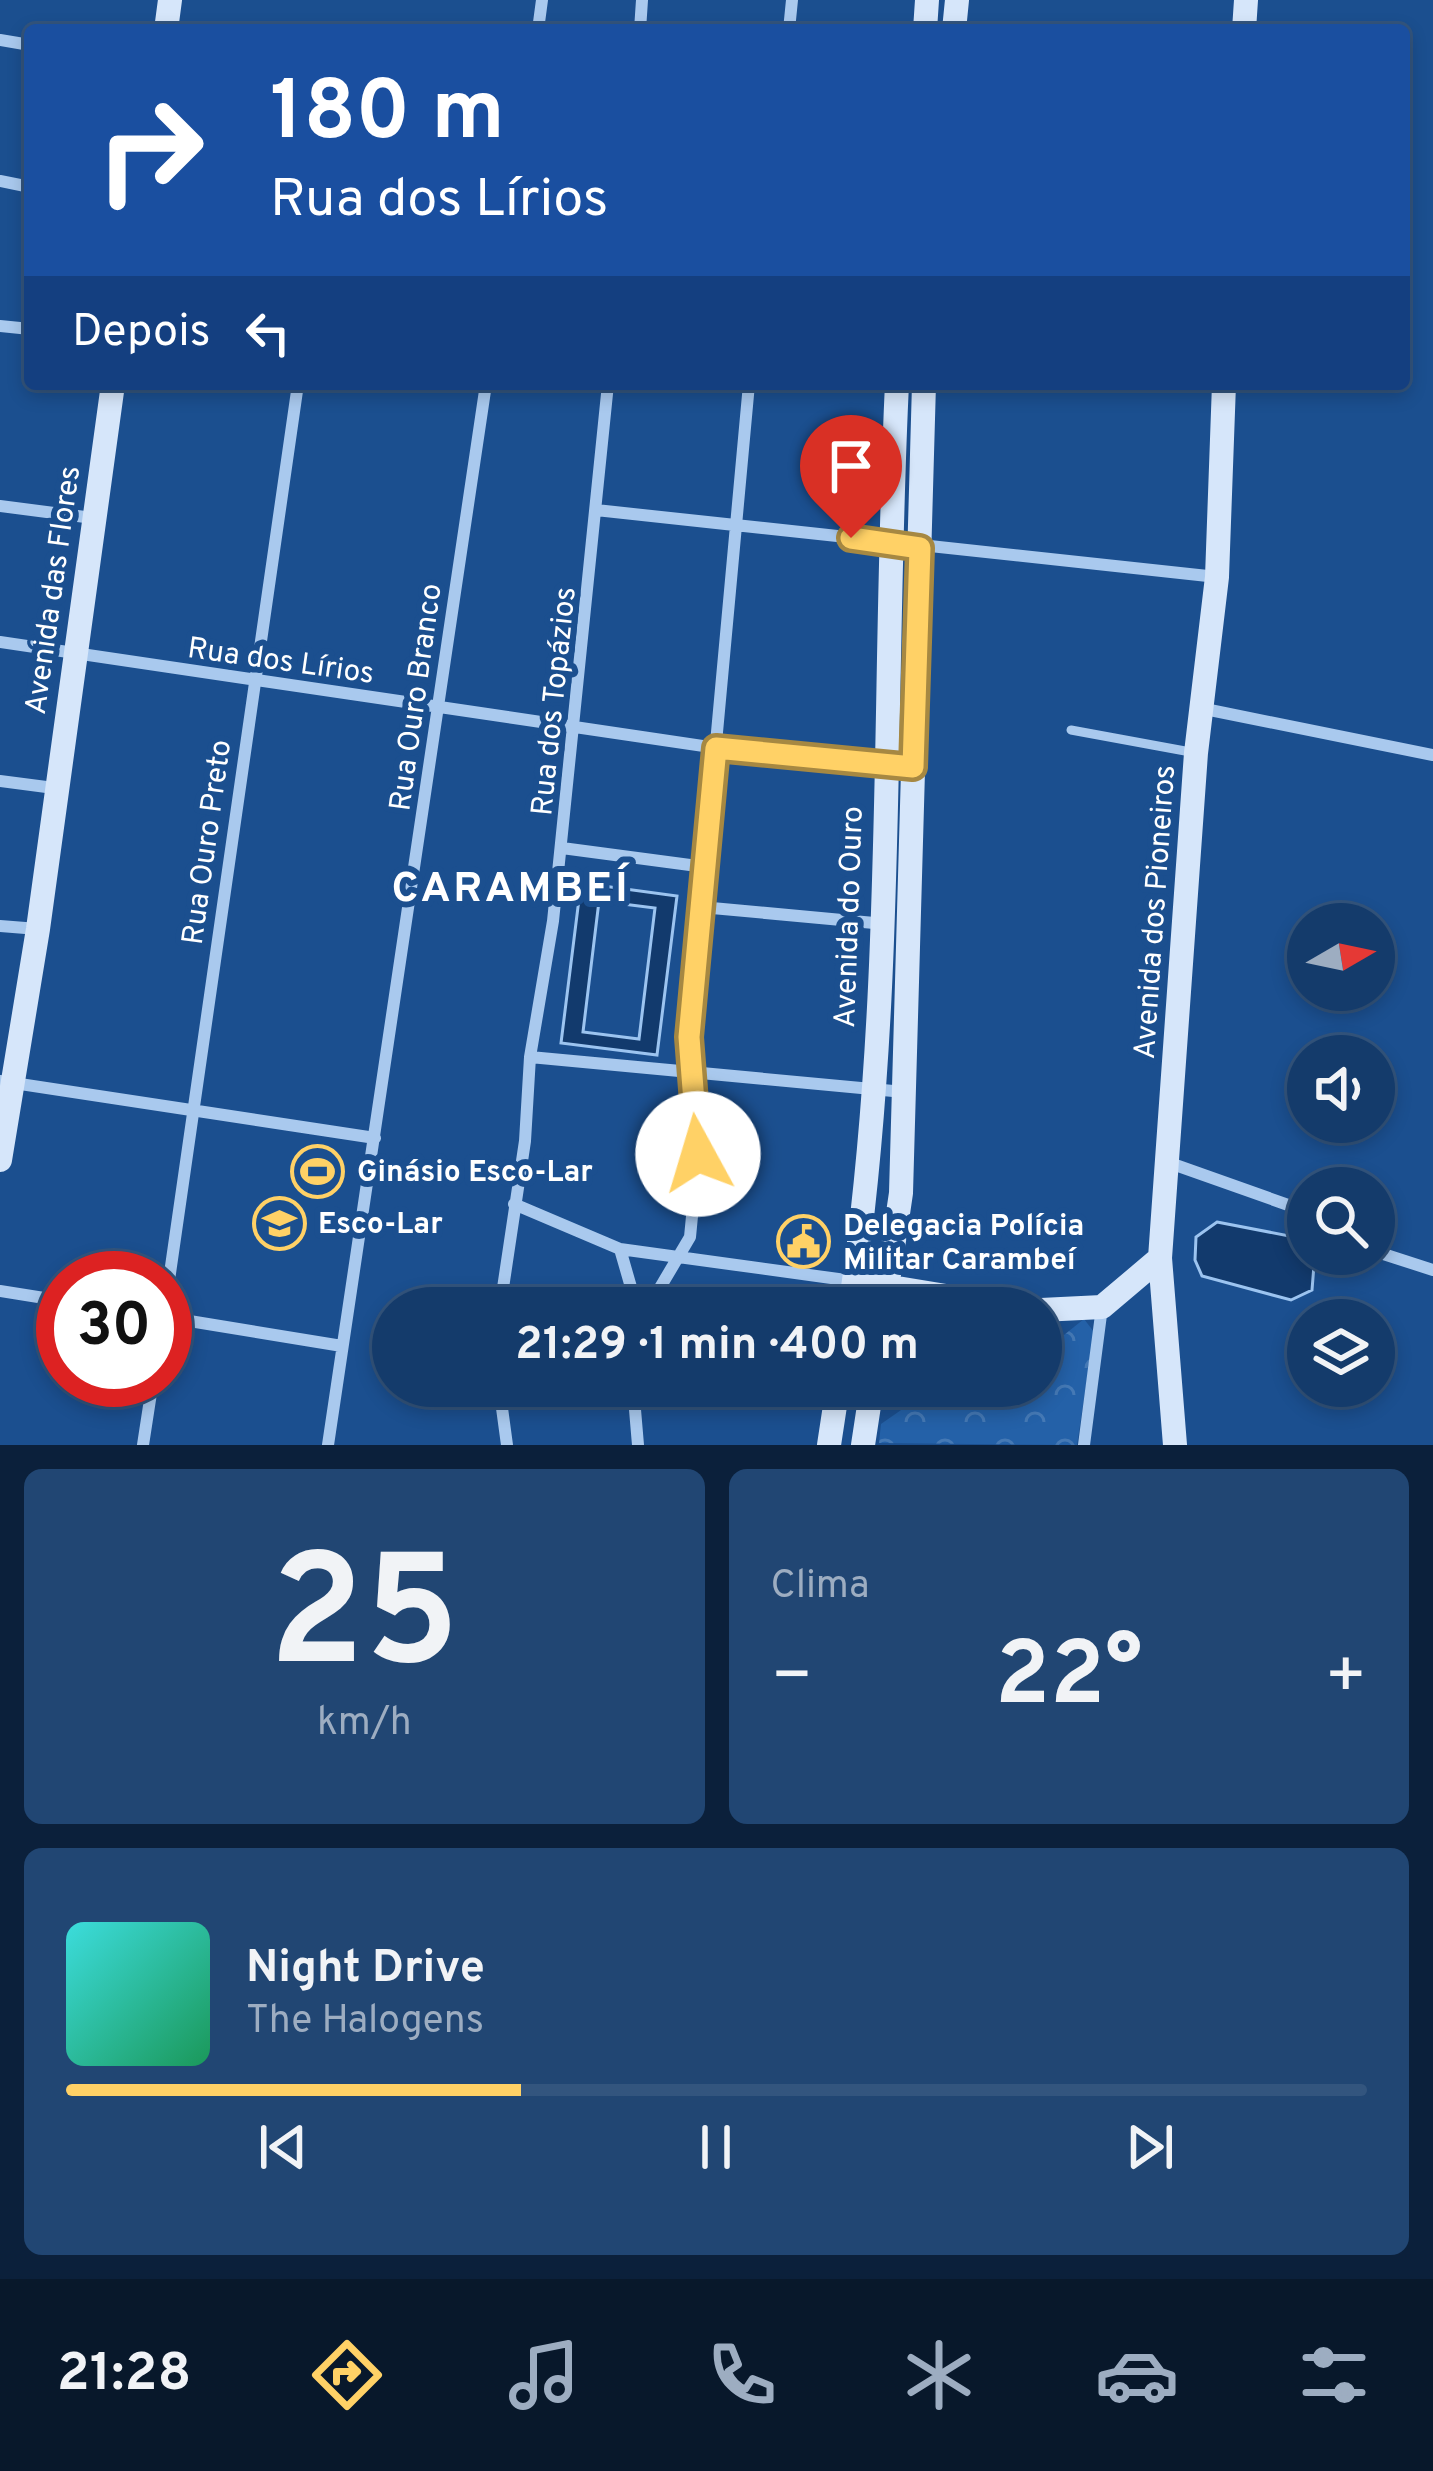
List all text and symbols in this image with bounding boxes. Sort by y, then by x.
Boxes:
text: 180 m [270,63,505,169]
icon: right [72,72,228,228]
text: Rua dos Lírios [270,167,608,236]
icon: left [235,300,301,366]
text: Depois [72,305,211,362]
pin [800,415,902,538]
icon: arrive [818,433,884,499]
street label: Avenida das Flores [19,464,90,717]
street label: Rua Ouro Branco [383,581,452,814]
street label: Rua dos Topázios [525,585,586,818]
street label: Rua dos Lírios [185,631,376,694]
street label: Rua Ouro Preto [176,737,241,947]
street label: Avenida dos Pioneiros [1128,764,1185,1061]
street label: Avenida do Ouro [828,805,873,1029]
district label: CARAMBEÍ [391,862,631,917]
north arrow [1287,903,1395,1011]
map controls [1287,903,1395,1407]
button: sound [1287,1035,1395,1143]
position arrow [635,1091,761,1217]
sports icon: Ginásio Esco-Lar [290,1143,346,1199]
place label: Ginásio Esco-Lar [357,1155,593,1192]
button: search [1287,1167,1395,1275]
school or university icon: Esco-Lar [251,1195,307,1251]
place label: Esco-Lar [318,1207,443,1244]
place label: Delegacia Polícia Militar Carambeí [843,1209,1084,1280]
public building icon: Delegacia Polícia Militar Carambeí [776,1214,832,1270]
speed limit sign: 30 [36,1251,192,1407]
button: layers [1287,1299,1395,1407]
text: 21:29 · 1 min · 400 m [515,1318,919,1375]
text: 25 [269,1523,460,1721]
text: Clima [771,1563,870,1612]
text: 22° [995,1623,1143,1736]
text: − [771,1638,813,1721]
text: + [1324,1638,1367,1721]
text: km/h [317,1700,412,1749]
text: Night Drive [246,1941,485,1998]
text: The Halogens [246,1998,484,2047]
icon: previous [250,2114,316,2180]
icon: pause [683,2114,749,2180]
icon: next [1117,2114,1183,2180]
icon: directions [305,2333,389,2417]
icon: music [502,2333,586,2417]
icon: phone [700,2333,784,2417]
icon: climate [897,2333,981,2417]
icon: car [1095,2333,1179,2417]
icon: filters [1292,2333,1376,2417]
text: 21:28 [57,2341,191,2410]

